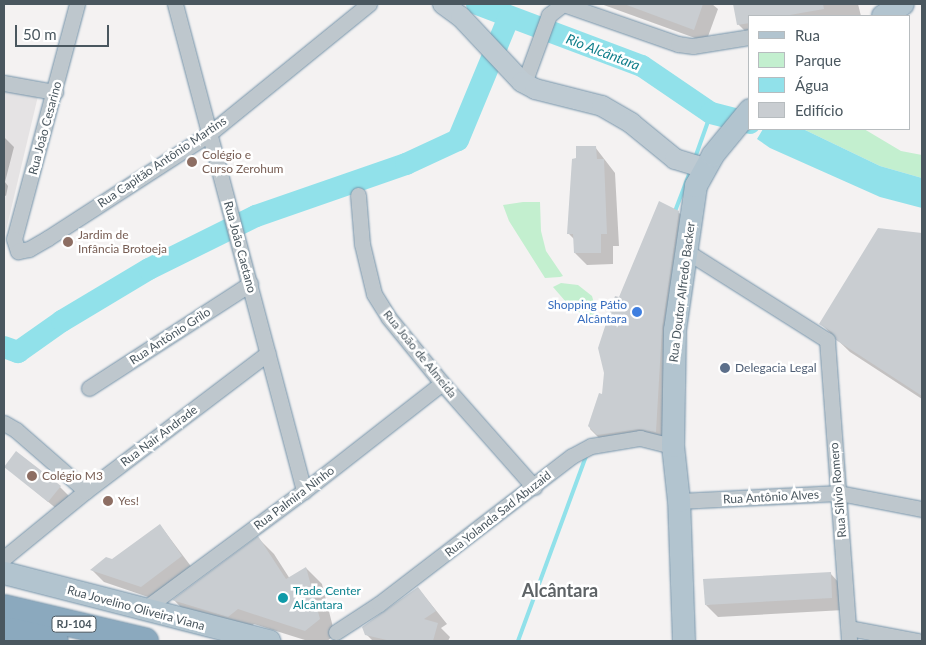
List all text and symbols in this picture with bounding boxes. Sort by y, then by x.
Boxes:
scale bar [18,15,111,47]
legend [748,15,911,130]
text: 50 m [23,25,57,43]
text: Rua [795,26,820,44]
water label: Rio Alcântara [564,30,642,74]
text: Parque [795,51,841,69]
text: Água [795,76,829,94]
street label: Rua João Cesarino [26,79,64,177]
text: Edifício [795,101,843,119]
street label: Rua Capitão Antônio Martins [95,113,229,211]
place label: Colégio e Curso Zerohum [202,148,283,176]
marker: Colégio e Curso Zerohum [186,156,198,168]
street label: Rua João Caetano [221,199,259,295]
street label: Rua Doutor Alfredo Backer [666,221,698,363]
place label: Jardim de Infância Brotoeja [78,228,167,256]
marker: Jardim de Infância Brotoeja [62,236,74,248]
place label: Shopping Pátio Alcântara [548,298,627,326]
street label: Rua Antônio Grilo [127,304,213,368]
marker: Shopping Pátio Alcântara [631,306,643,318]
street label: Rua João de Almeida [380,307,460,401]
place label: Delegacia Legal [735,361,816,375]
marker: Delegacia Legal [719,362,731,374]
street label: Rua Nair Andrade [118,402,200,470]
street label: Rua Sílvio Romero [827,442,849,538]
street label: Rua Palmira Ninho [251,463,337,533]
street label: Rua Yolanda Sad Abuzaid [442,468,554,560]
place label: Colégio M3 [42,469,103,483]
marker: Colégio M3 [26,470,38,482]
street label: Rua Antônio Alves [722,487,820,507]
place label: Yes! [118,494,139,508]
marker: Yes! [102,495,114,507]
district label: Alcântara [522,579,598,601]
street label: Rua Jovelino Oliveira Viana [65,583,207,633]
place label: Trade Center Alcântara [293,584,361,612]
marker: Trade Center Alcântara [277,592,289,604]
road number: RJ-104 [50,616,98,632]

